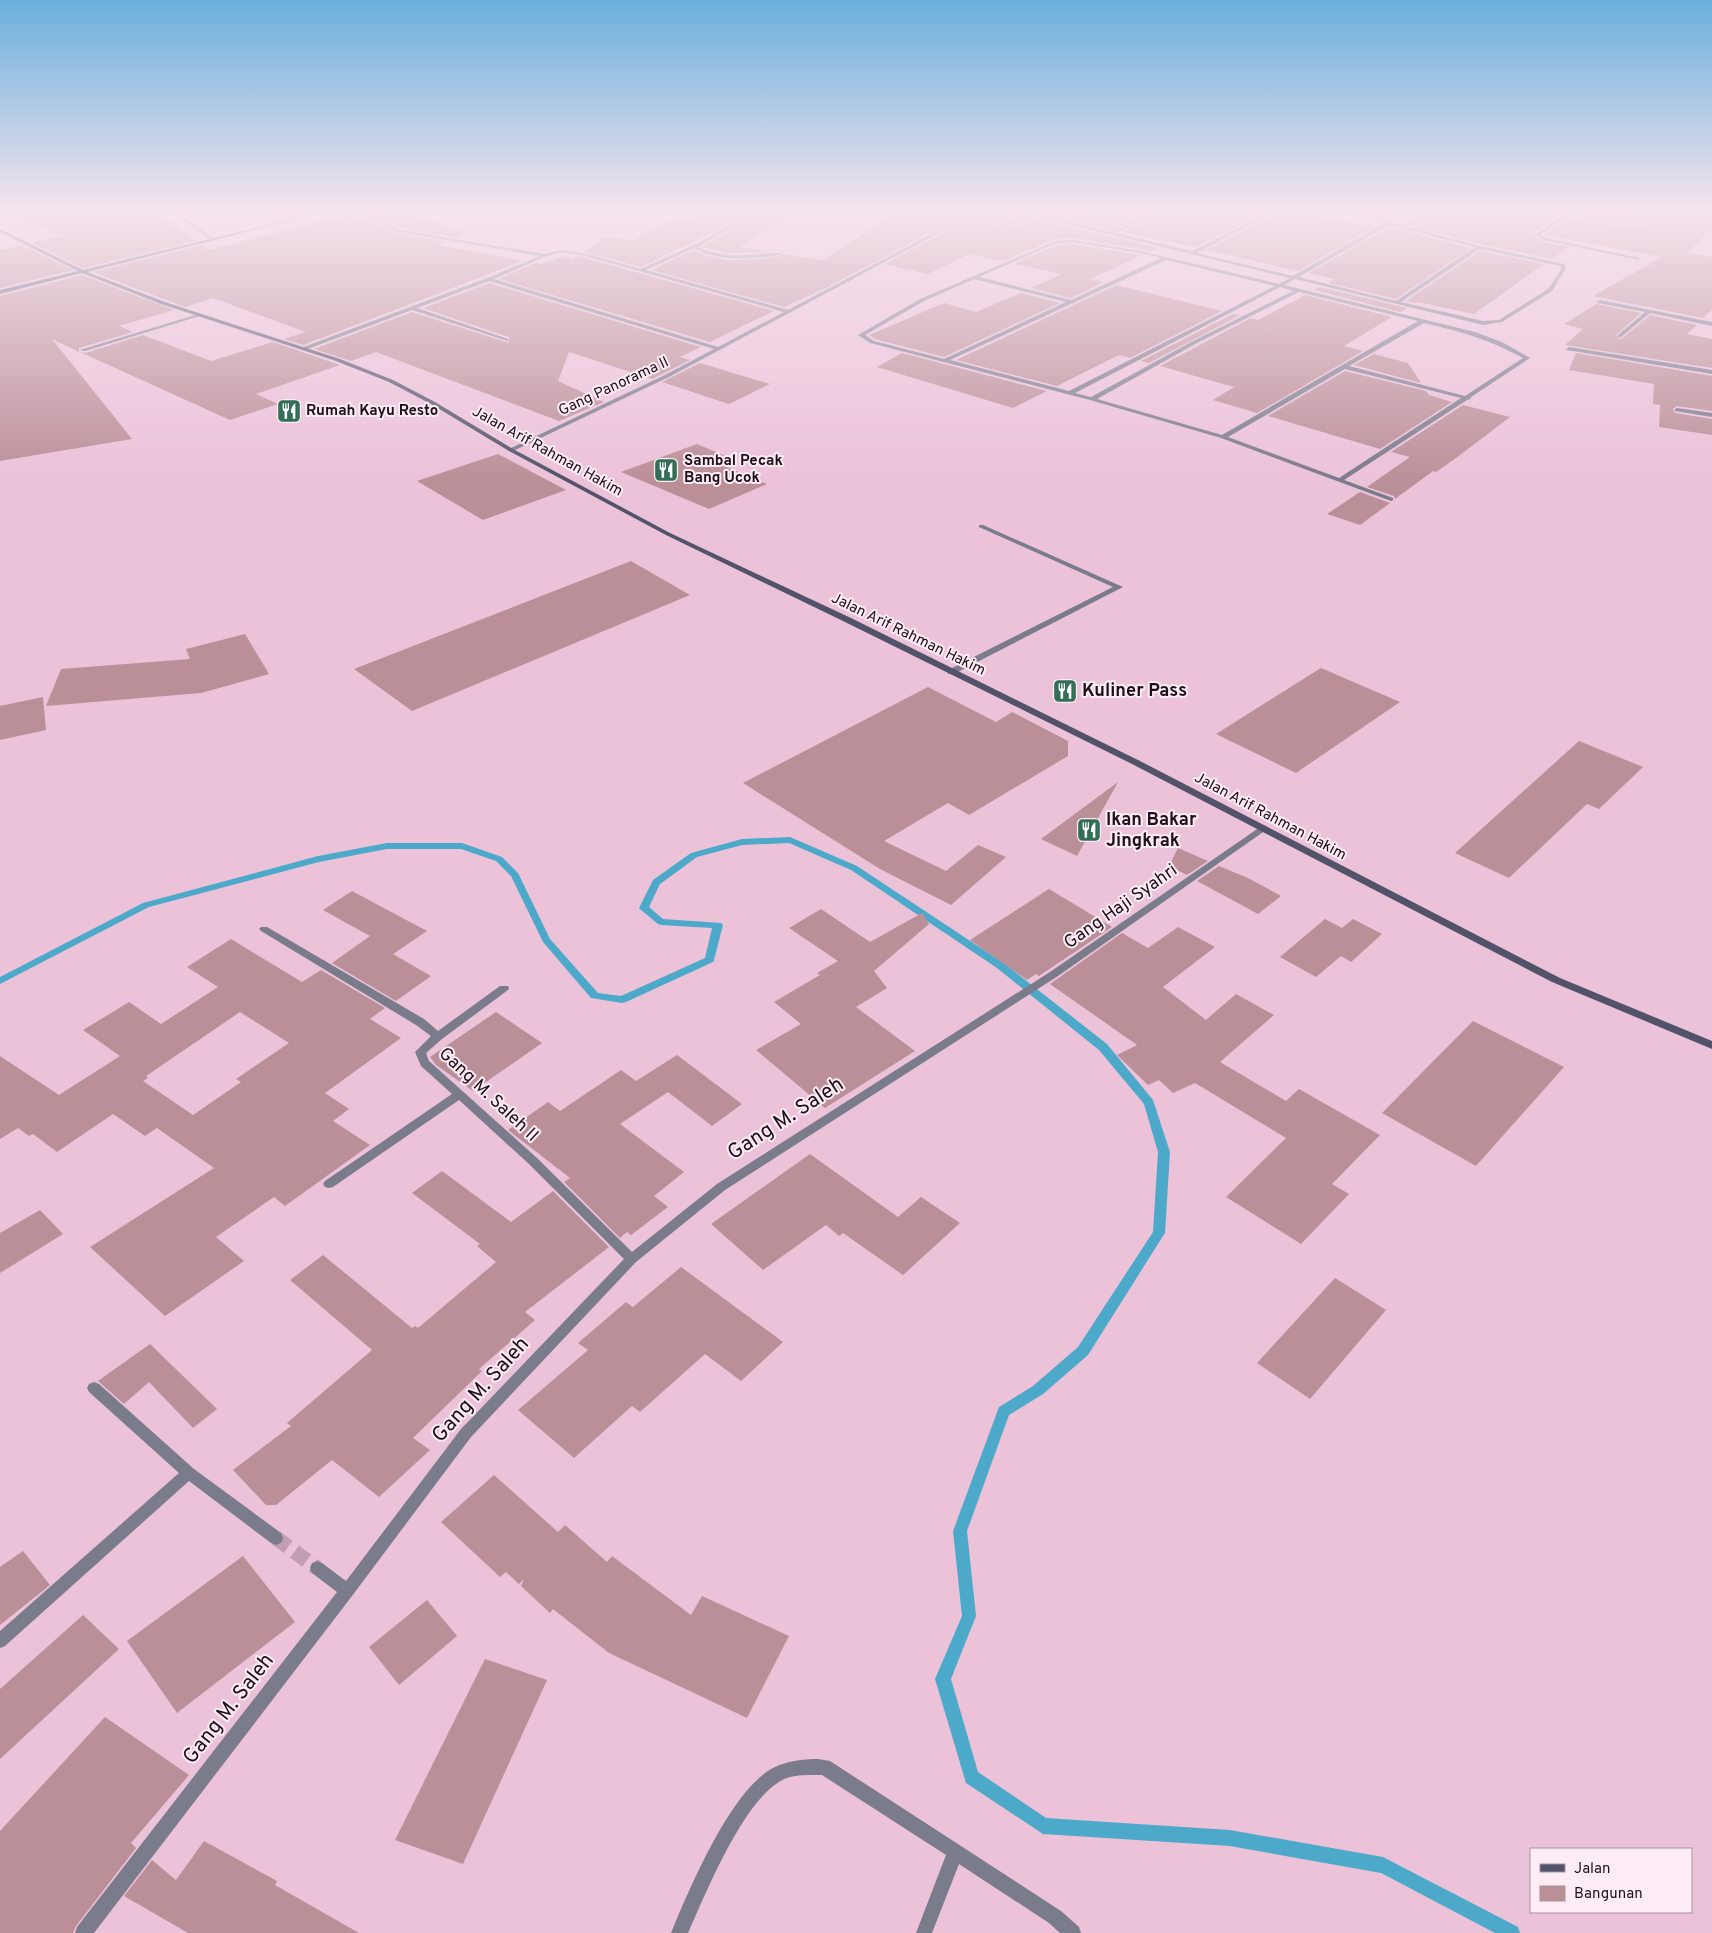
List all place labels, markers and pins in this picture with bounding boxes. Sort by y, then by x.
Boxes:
restaurant icon: Rumah Kayu Resto [276,398,302,424]
place label: Rumah Kayu Resto [306,402,438,421]
place label: Sambal Pecak Bang Ucok [684,452,783,488]
restaurant icon: Sambal Pecak Bang Ucok [653,457,679,483]
restaurant icon: Kuliner Pass [1052,678,1078,704]
place label: Kuliner Pass [1082,680,1187,703]
place label: Ikan Bakar Jingkrak [1106,809,1197,853]
restaurant icon: Ikan Bakar Jingkrak [1076,817,1102,843]

